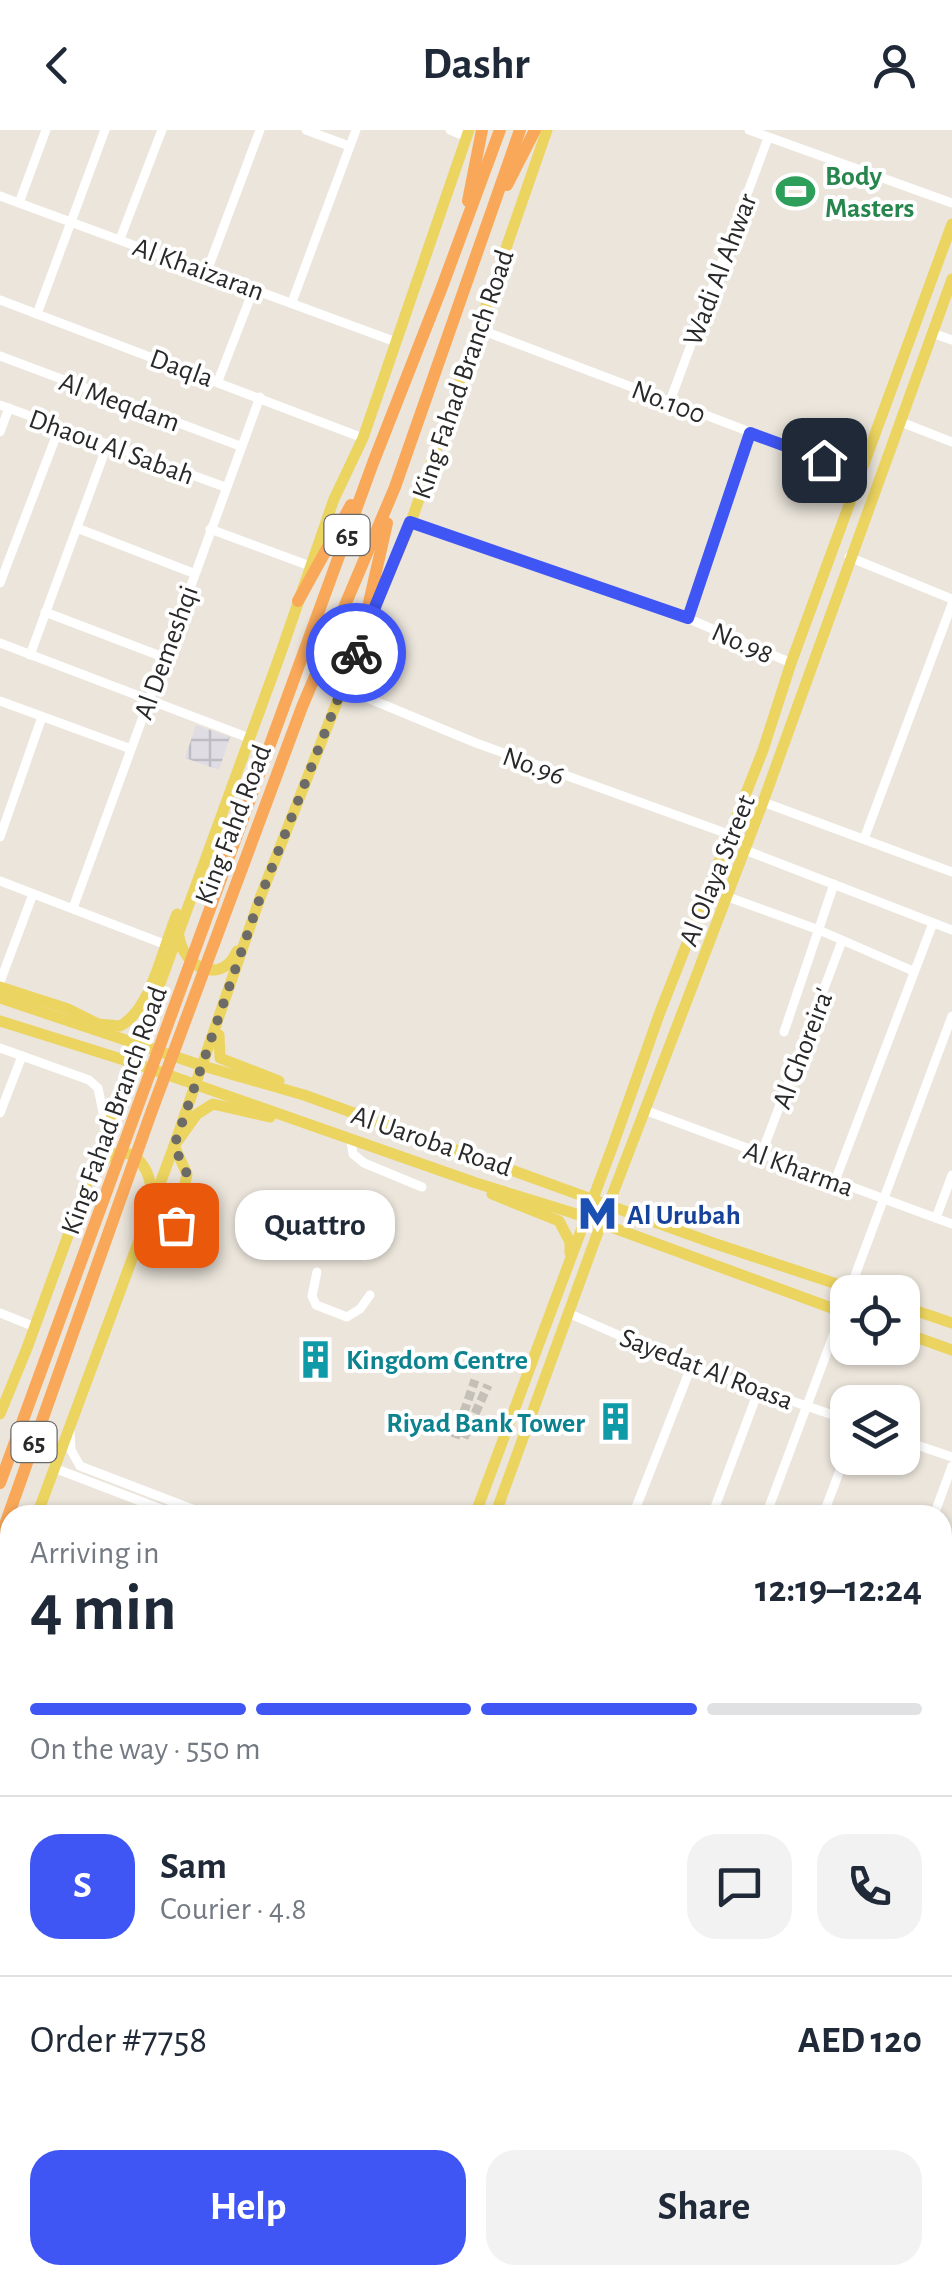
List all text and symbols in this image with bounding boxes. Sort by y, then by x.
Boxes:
icon: back [30,38,85,93]
icon: person [867,38,922,93]
text: Dashr [422,42,530,87]
place label: Body Masters [825,163,914,223]
sports icon: Body Masters [774,170,816,212]
street label: Wadi Al Ahwar [679,190,763,350]
street label: Al Khaizaran [129,233,268,307]
street label: King Fahad Branch Road [408,246,520,503]
street label: Daqla [146,345,217,393]
street label: Al Meqdam [55,368,183,438]
street label: No.100 [628,376,709,430]
street label: Dhaou Al Sabah [25,405,198,491]
pin [782,418,867,503]
icon: home [797,433,852,488]
road number: 65 [324,515,370,555]
street label: Al Demeshqi [130,582,204,723]
courier [306,603,406,703]
street label: No.98 [707,618,777,670]
icon: bike [329,626,384,681]
street label: King Fahd Road [191,741,277,908]
street label: No.96 [499,743,568,791]
street label: Al Olaya Street [675,791,761,950]
street label: King Fahad Branch Road [57,983,173,1239]
street label: Al Ghoreira' [768,985,840,1113]
street label: Al Uaroba Road [347,1101,515,1182]
street label: Al Kharma [740,1137,857,1203]
pin [134,1183,219,1268]
callout: Quattro [236,1190,396,1260]
metro station icon: Al Urubah [576,1193,618,1235]
icon: bag [149,1198,204,1253]
place label: Al Urubah [627,1202,741,1230]
text: Quattro [264,1209,366,1241]
map controls [830,1275,920,1475]
button: locate [830,1275,920,1365]
street label: Sayedat Al Roasa [616,1324,797,1416]
building icon: Kingdom Centre [295,1338,337,1380]
place label: Kingdom Centre [346,1347,528,1375]
button: layers [830,1385,920,1475]
building icon: Riyad Bank Tower [594,1401,636,1443]
place label: Riyad Bank Tower [386,1410,585,1438]
road number: 65 [12,1422,56,1462]
text: Arriving in [30,1537,159,1569]
text: 12:19–12:24 [755,1571,922,1609]
text: 4 min [30,1577,176,1642]
text: On the way · 550 m [30,1733,261,1765]
button: chat [687,1834,792,1939]
button: phone [817,1834,922,1939]
text: Sam [160,1848,227,1886]
text: S [73,1867,92,1905]
text: Courier · 4.8 [160,1893,307,1925]
text: Order #7758 [30,2022,207,2060]
text: AED 120 [798,2022,922,2060]
button: Help [30,2150,466,2265]
button: Share [486,2150,922,2265]

